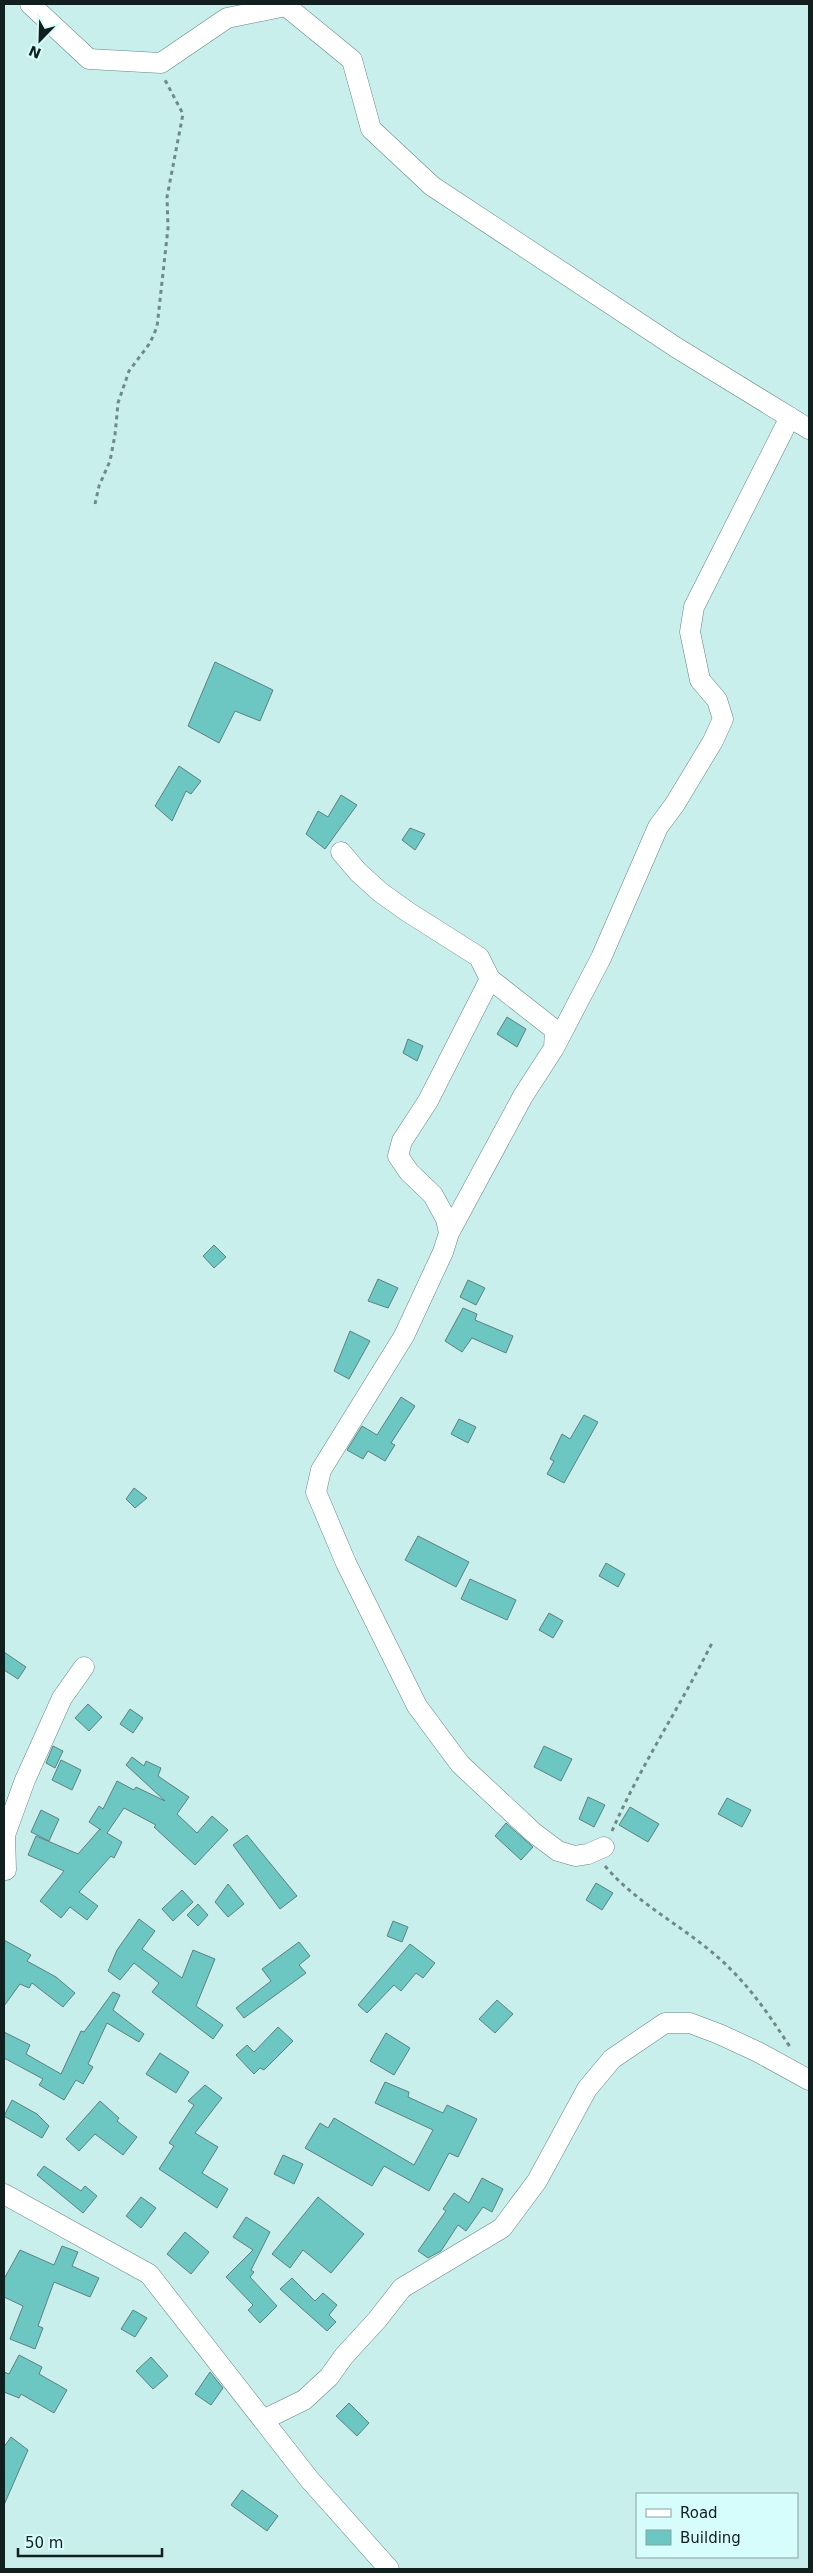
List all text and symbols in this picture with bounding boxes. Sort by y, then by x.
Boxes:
north arrow [15,15,65,65]
text: N [26,42,43,62]
legend [636,2493,798,2558]
text: Road [680,2504,718,2522]
scale bar [18,2526,161,2558]
text: Building [680,2529,741,2547]
text: 50 m [25,2534,63,2552]

